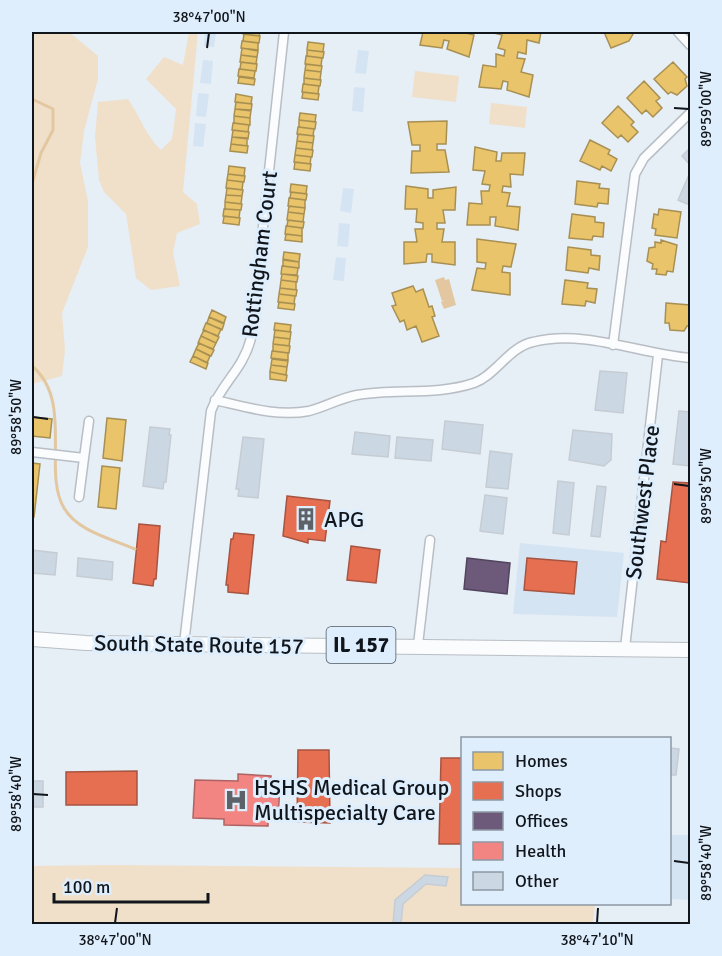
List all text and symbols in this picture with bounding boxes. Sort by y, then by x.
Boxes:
text: 38°47'00"N [172,8,246,26]
text: 89°59'00"W [697,71,715,147]
street label: Rottingham Court [236,169,283,339]
text: 89°58'50"W [7,379,25,455]
street label: Southwest Place [620,423,665,581]
text: 89°58'50"W [697,448,715,524]
building icon: APG [293,506,319,532]
place label: APG [324,506,364,533]
road number: IL 157 [326,627,395,663]
street label: South State Route 157 [94,629,304,660]
legend [461,737,671,905]
text: Homes [515,750,568,772]
text: 89°58'40"W [7,756,25,832]
place label: HSHS Medical Group Multispecialty Care [254,774,449,826]
text: Shops [515,780,562,802]
hospital icon: HSHS Medical Group Multispecialty Care [223,787,249,813]
text: Offices [515,810,568,832]
text: 89°58'40"W [697,825,715,901]
text: Health [515,840,566,862]
scale bar [54,866,208,904]
text: Other [515,870,559,892]
text: 100 m [63,876,110,898]
text: 38°47'00"N [78,931,152,949]
text: 38°47'10"N [560,931,634,949]

